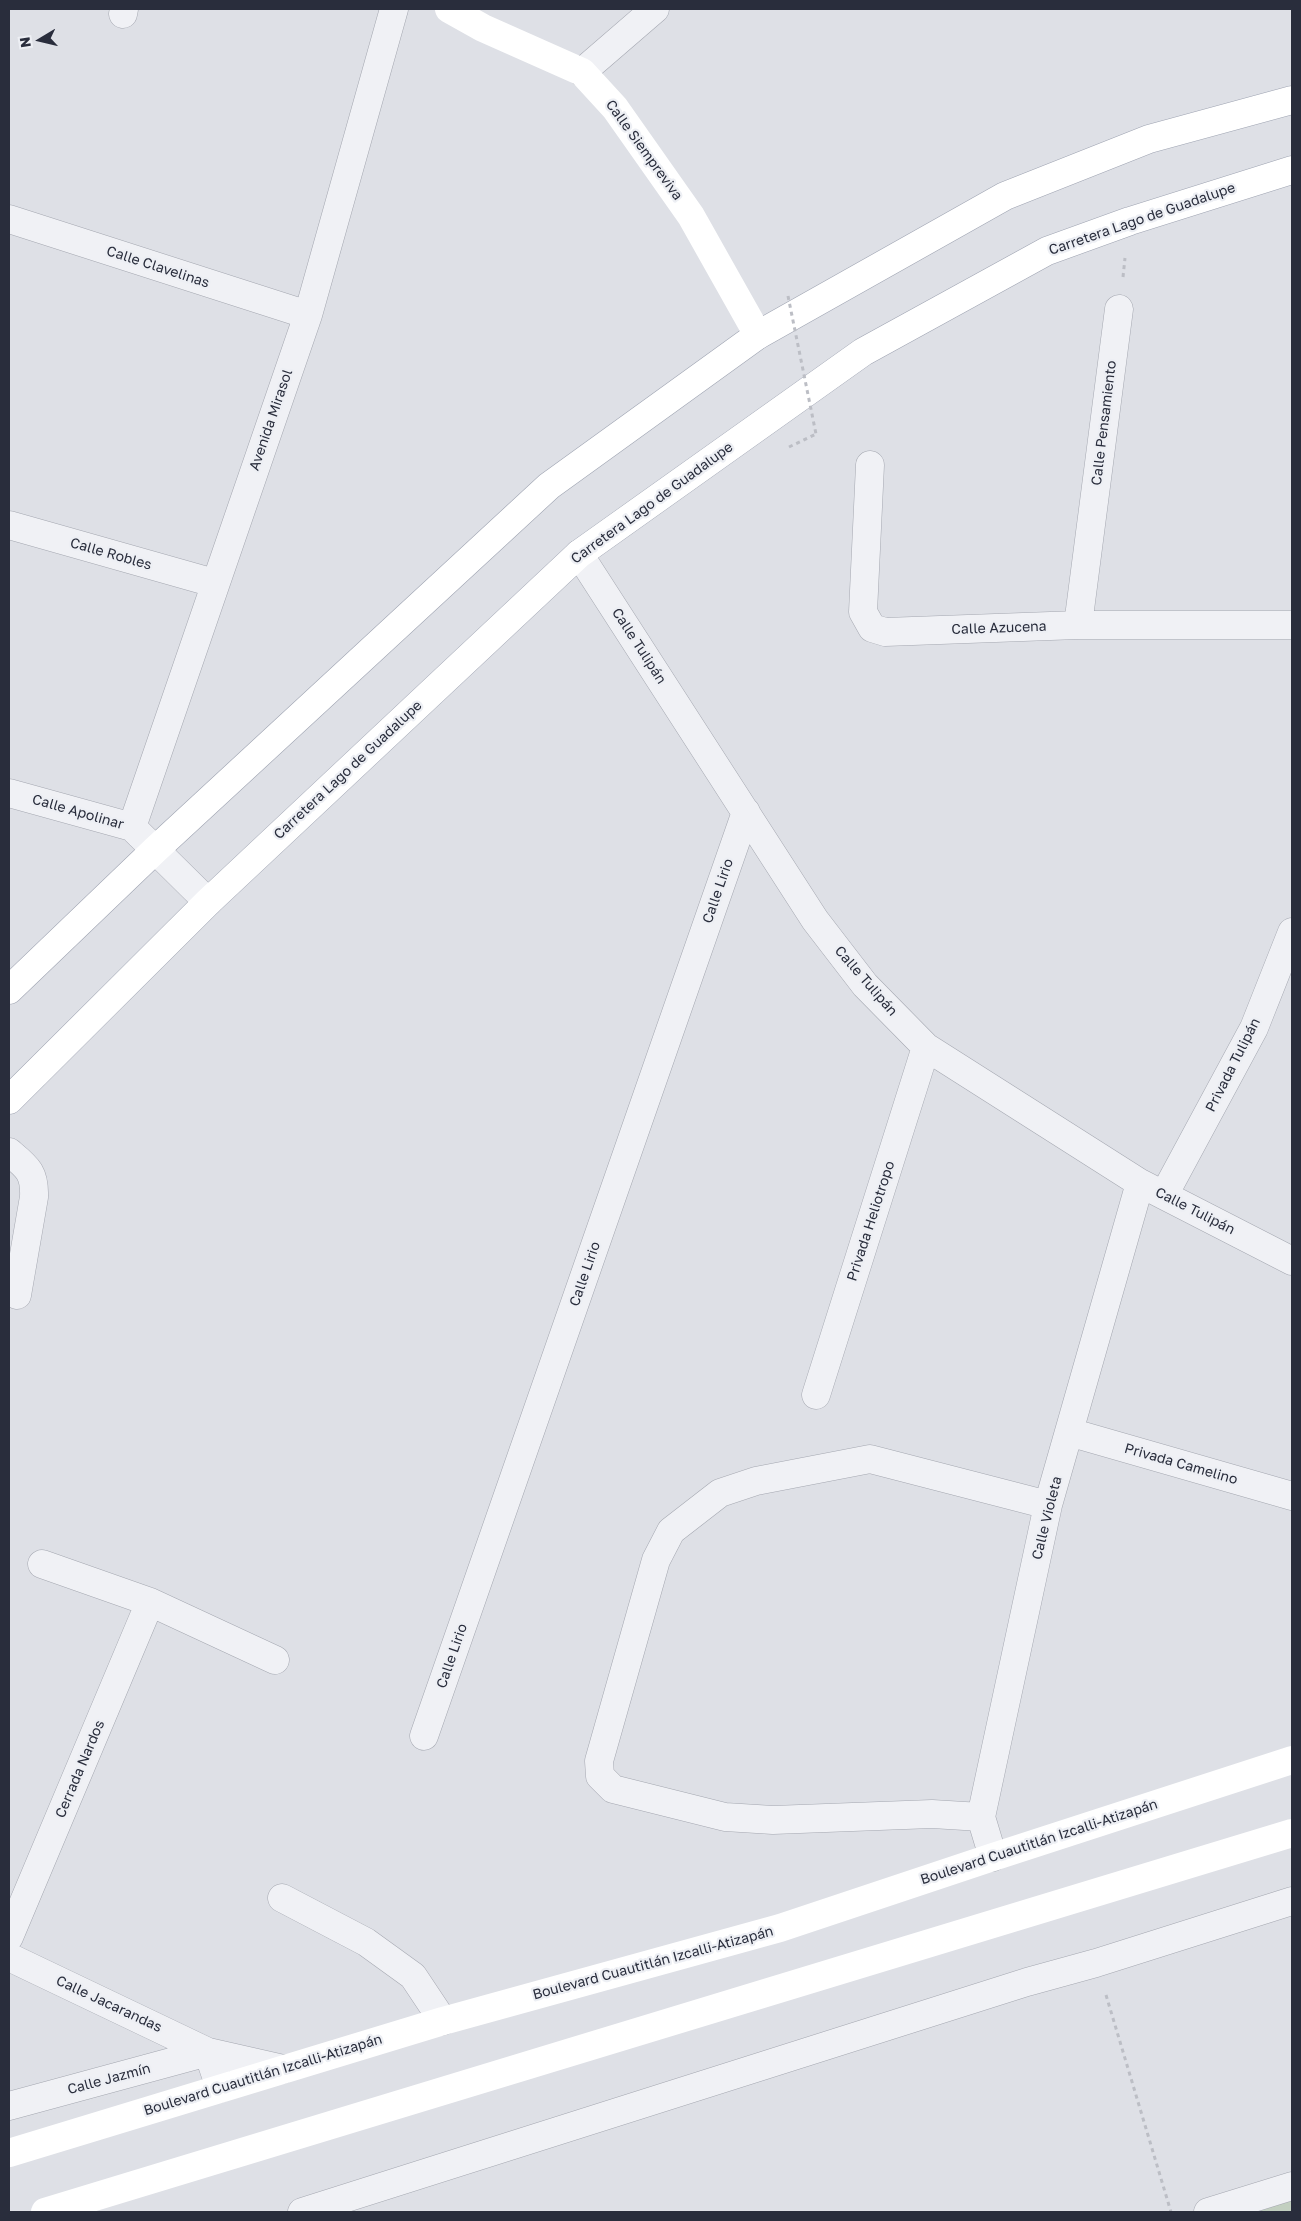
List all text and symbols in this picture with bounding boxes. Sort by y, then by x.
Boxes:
north arrow [15,15,65,65]
text: N [15,36,34,49]
street label: Calle Siempreviva [602,97,686,203]
street label: Carretera Lago de Guadalupe [1047,179,1237,259]
street label: Calle Clavelinas [104,242,212,292]
street label: Calle Pensamiento [1088,360,1120,486]
street label: Avenida Mirasol [246,367,296,473]
street label: Carretera Lago de Guadalupe [568,439,736,567]
street label: Calle Robles [68,534,154,574]
street label: Calle Tulipán [608,605,670,687]
street label: Calle Azucena [951,618,1047,638]
street label: Carretera Lago de Guadalupe [271,697,425,843]
street label: Calle Apolinar [30,791,126,833]
street label: Calle Lirio [699,856,737,926]
street label: Calle Tulipán [831,943,901,1019]
street label: Privada Tulipán [1202,1015,1264,1115]
street label: Privada Heliotropo [844,1159,898,1283]
street label: Calle Tulipán [1152,1184,1238,1238]
street label: Calle Lirio [566,1239,604,1309]
street label: Privada Camelino [1122,1440,1240,1488]
street label: Calle Violeta [1029,1475,1065,1561]
street label: Calle Lirio [433,1621,471,1691]
street label: Cerrada Nardos [52,1718,108,1820]
street label: Boulevard Cuautitlán Izcalli-Atizapán [918,1796,1160,1888]
street label: Boulevard Cuautitlán Izcalli-Atizapán [531,1923,775,2003]
street label: Calle Jacarandas [53,1972,165,2036]
street label: Boulevard Cuautitlán Izcalli-Atizapán [142,2031,384,2119]
street label: Calle Jazmín [66,2060,152,2098]

